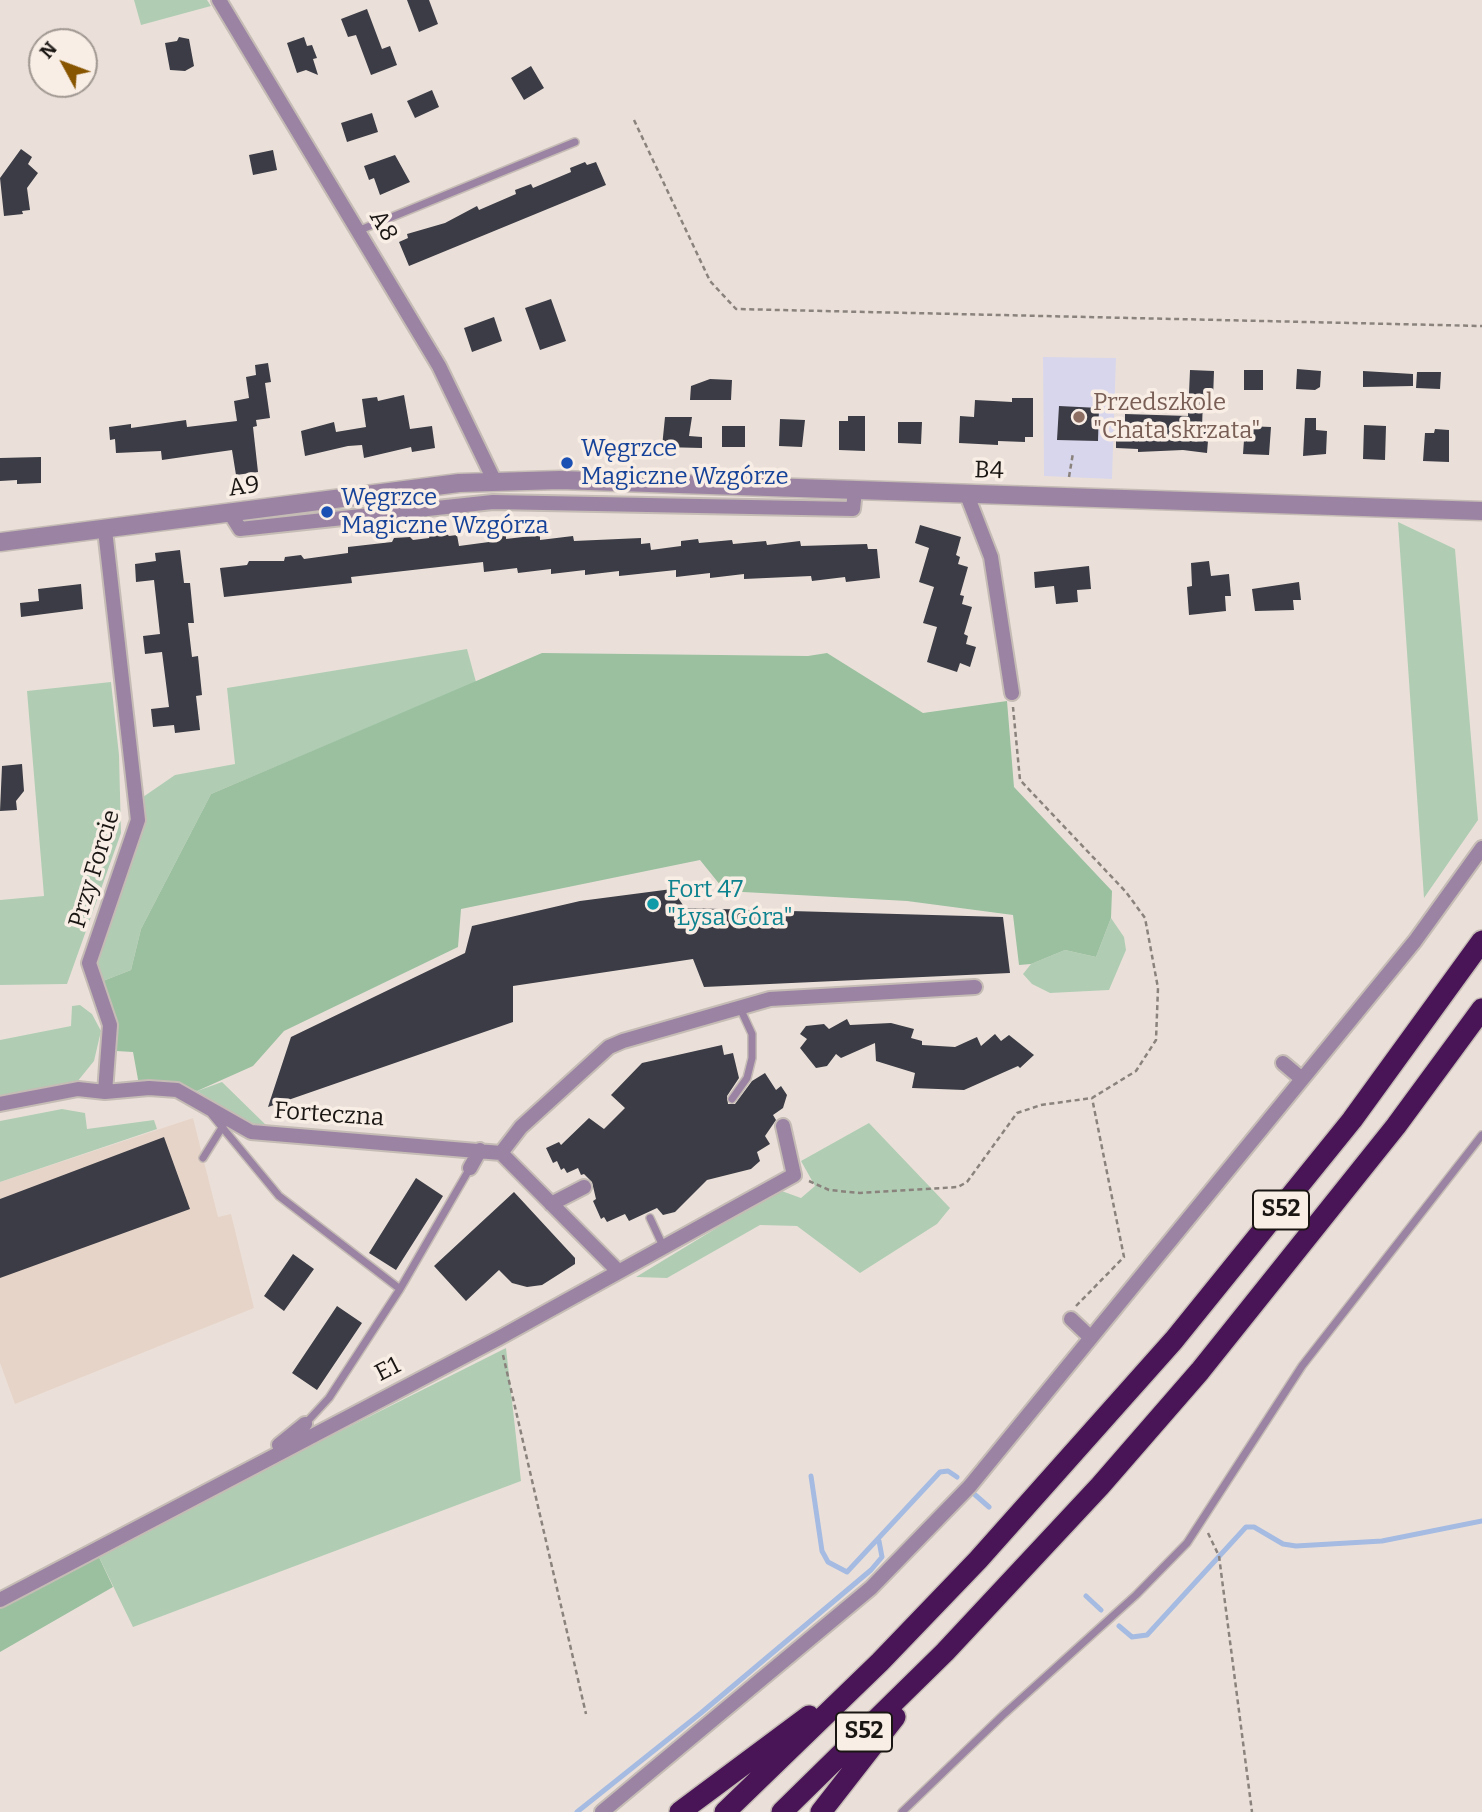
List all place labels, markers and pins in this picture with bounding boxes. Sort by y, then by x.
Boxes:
place label: Przedszkole "Chata skrzata" [1093,389,1260,445]
marker: Przedszkole "Chata skrzata" [1071,409,1087,425]
place label: Węgrzce Magiczne Wzgórze [581,435,789,491]
marker: Węgrzce Magiczne Wzgórze [559,455,575,471]
place label: Węgrzce Magiczne Wzgórza [341,484,549,540]
marker: Węgrzce Magiczne Wzgórza [319,504,335,520]
place label: Fort 47 "Łysa Góra" [667,876,793,932]
marker: Fort 47 "Łysa Góra" [645,896,661,912]

